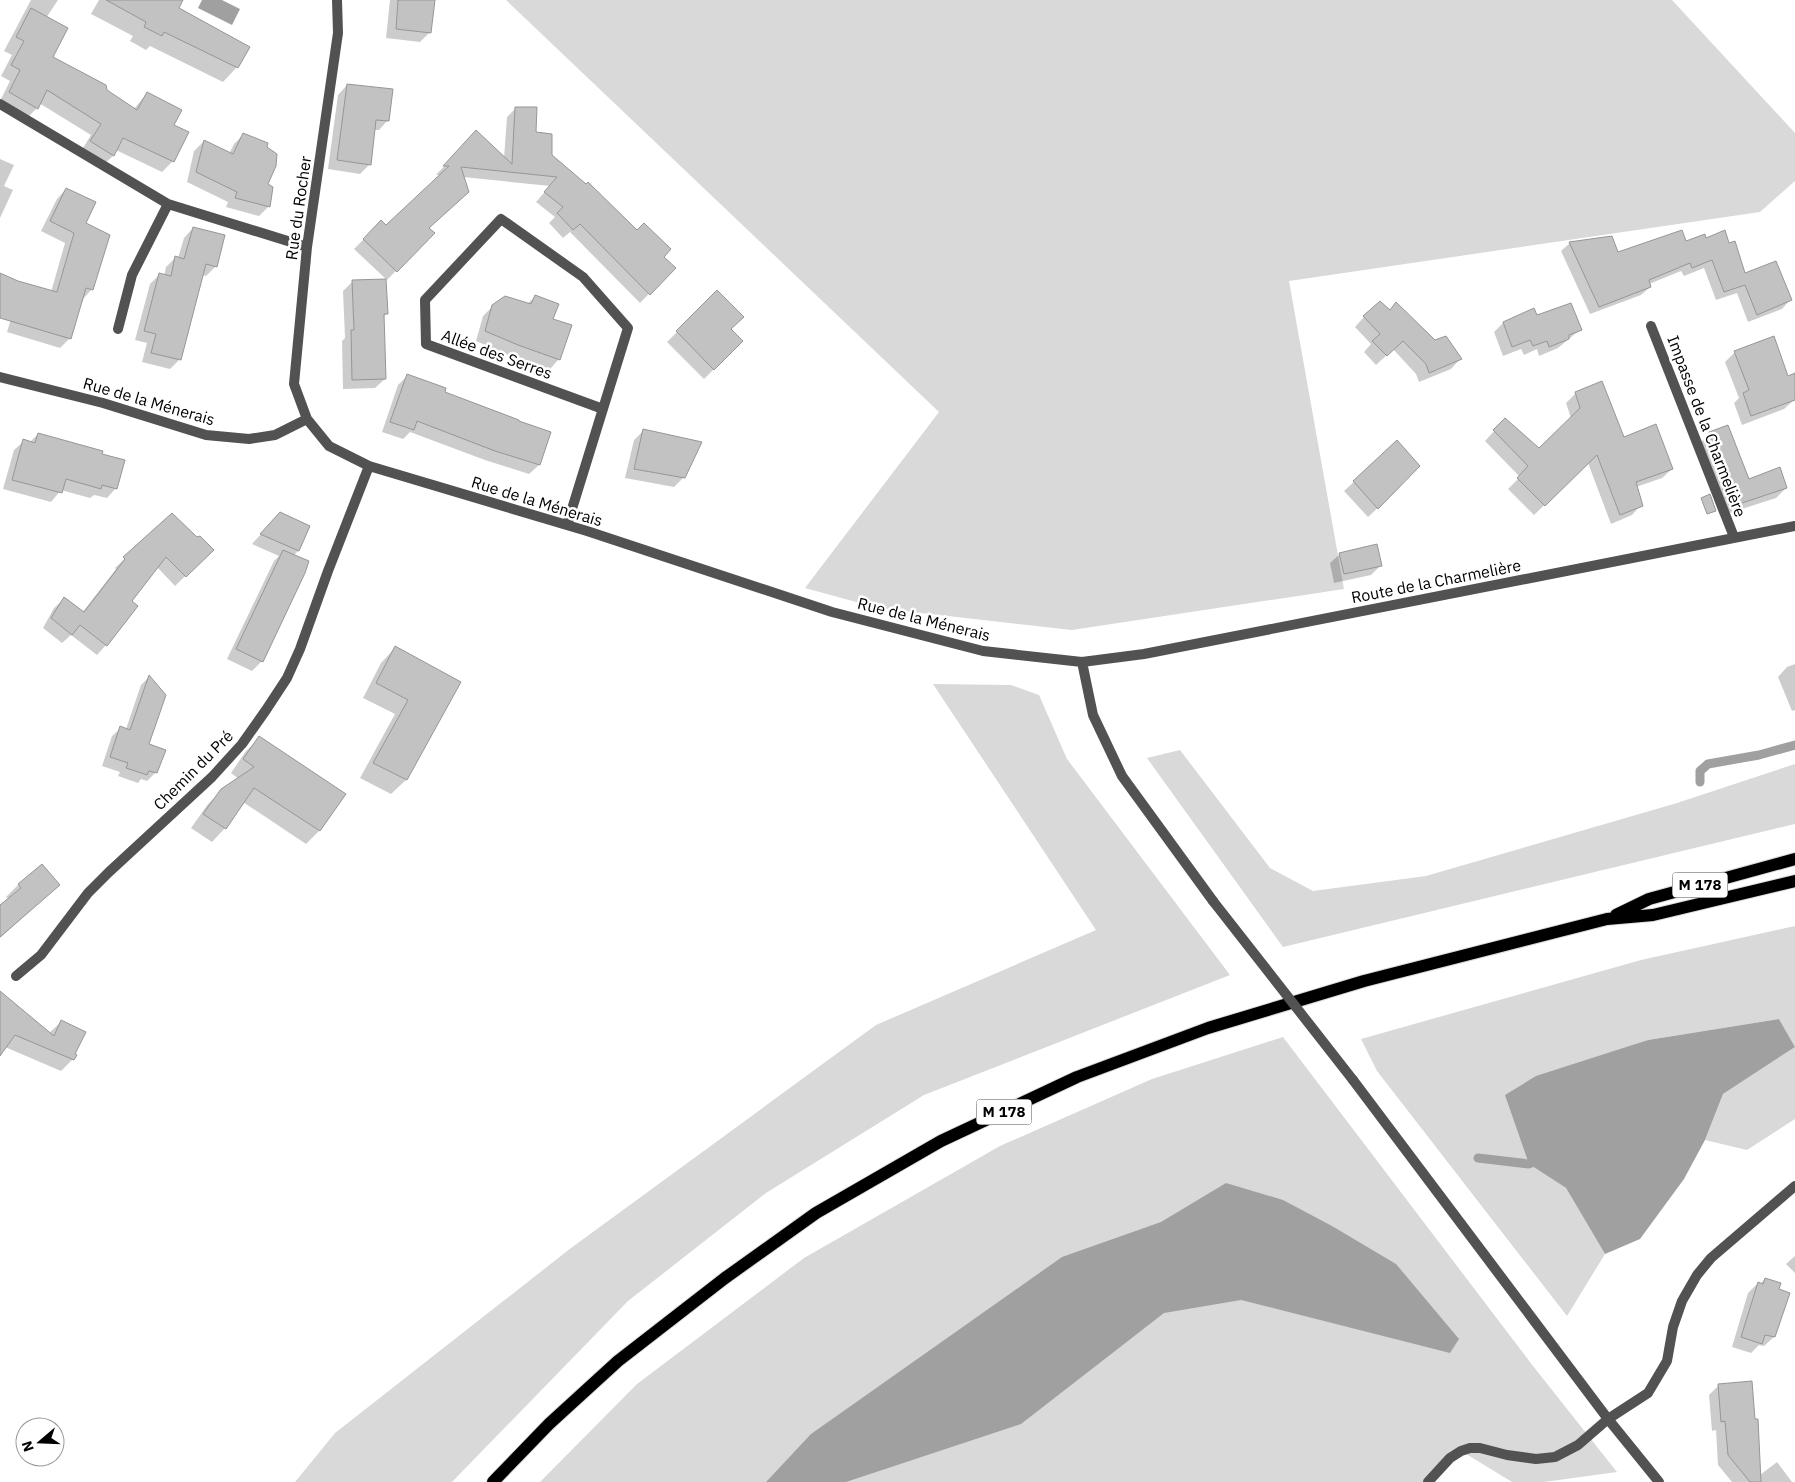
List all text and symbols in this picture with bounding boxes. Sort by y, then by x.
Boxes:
street label: Rue du Rocher [281,155,315,261]
street label: Allée des Serres [439,325,555,383]
street label: Impasse de la Charmelière [1663,332,1751,520]
street label: Rue de la Ménerais [81,373,217,429]
street label: Rue de la Ménerais [469,472,605,530]
street label: Route de la Charmelière [1349,555,1523,607]
street label: Rue de la Ménerais [856,593,992,645]
street label: Chemin du Pré [149,726,237,814]
road number: M 178 [1672,872,1728,898]
road number: M 178 [976,1100,1032,1124]
north arrow [15,1417,65,1467]
text: N [18,1439,38,1454]

